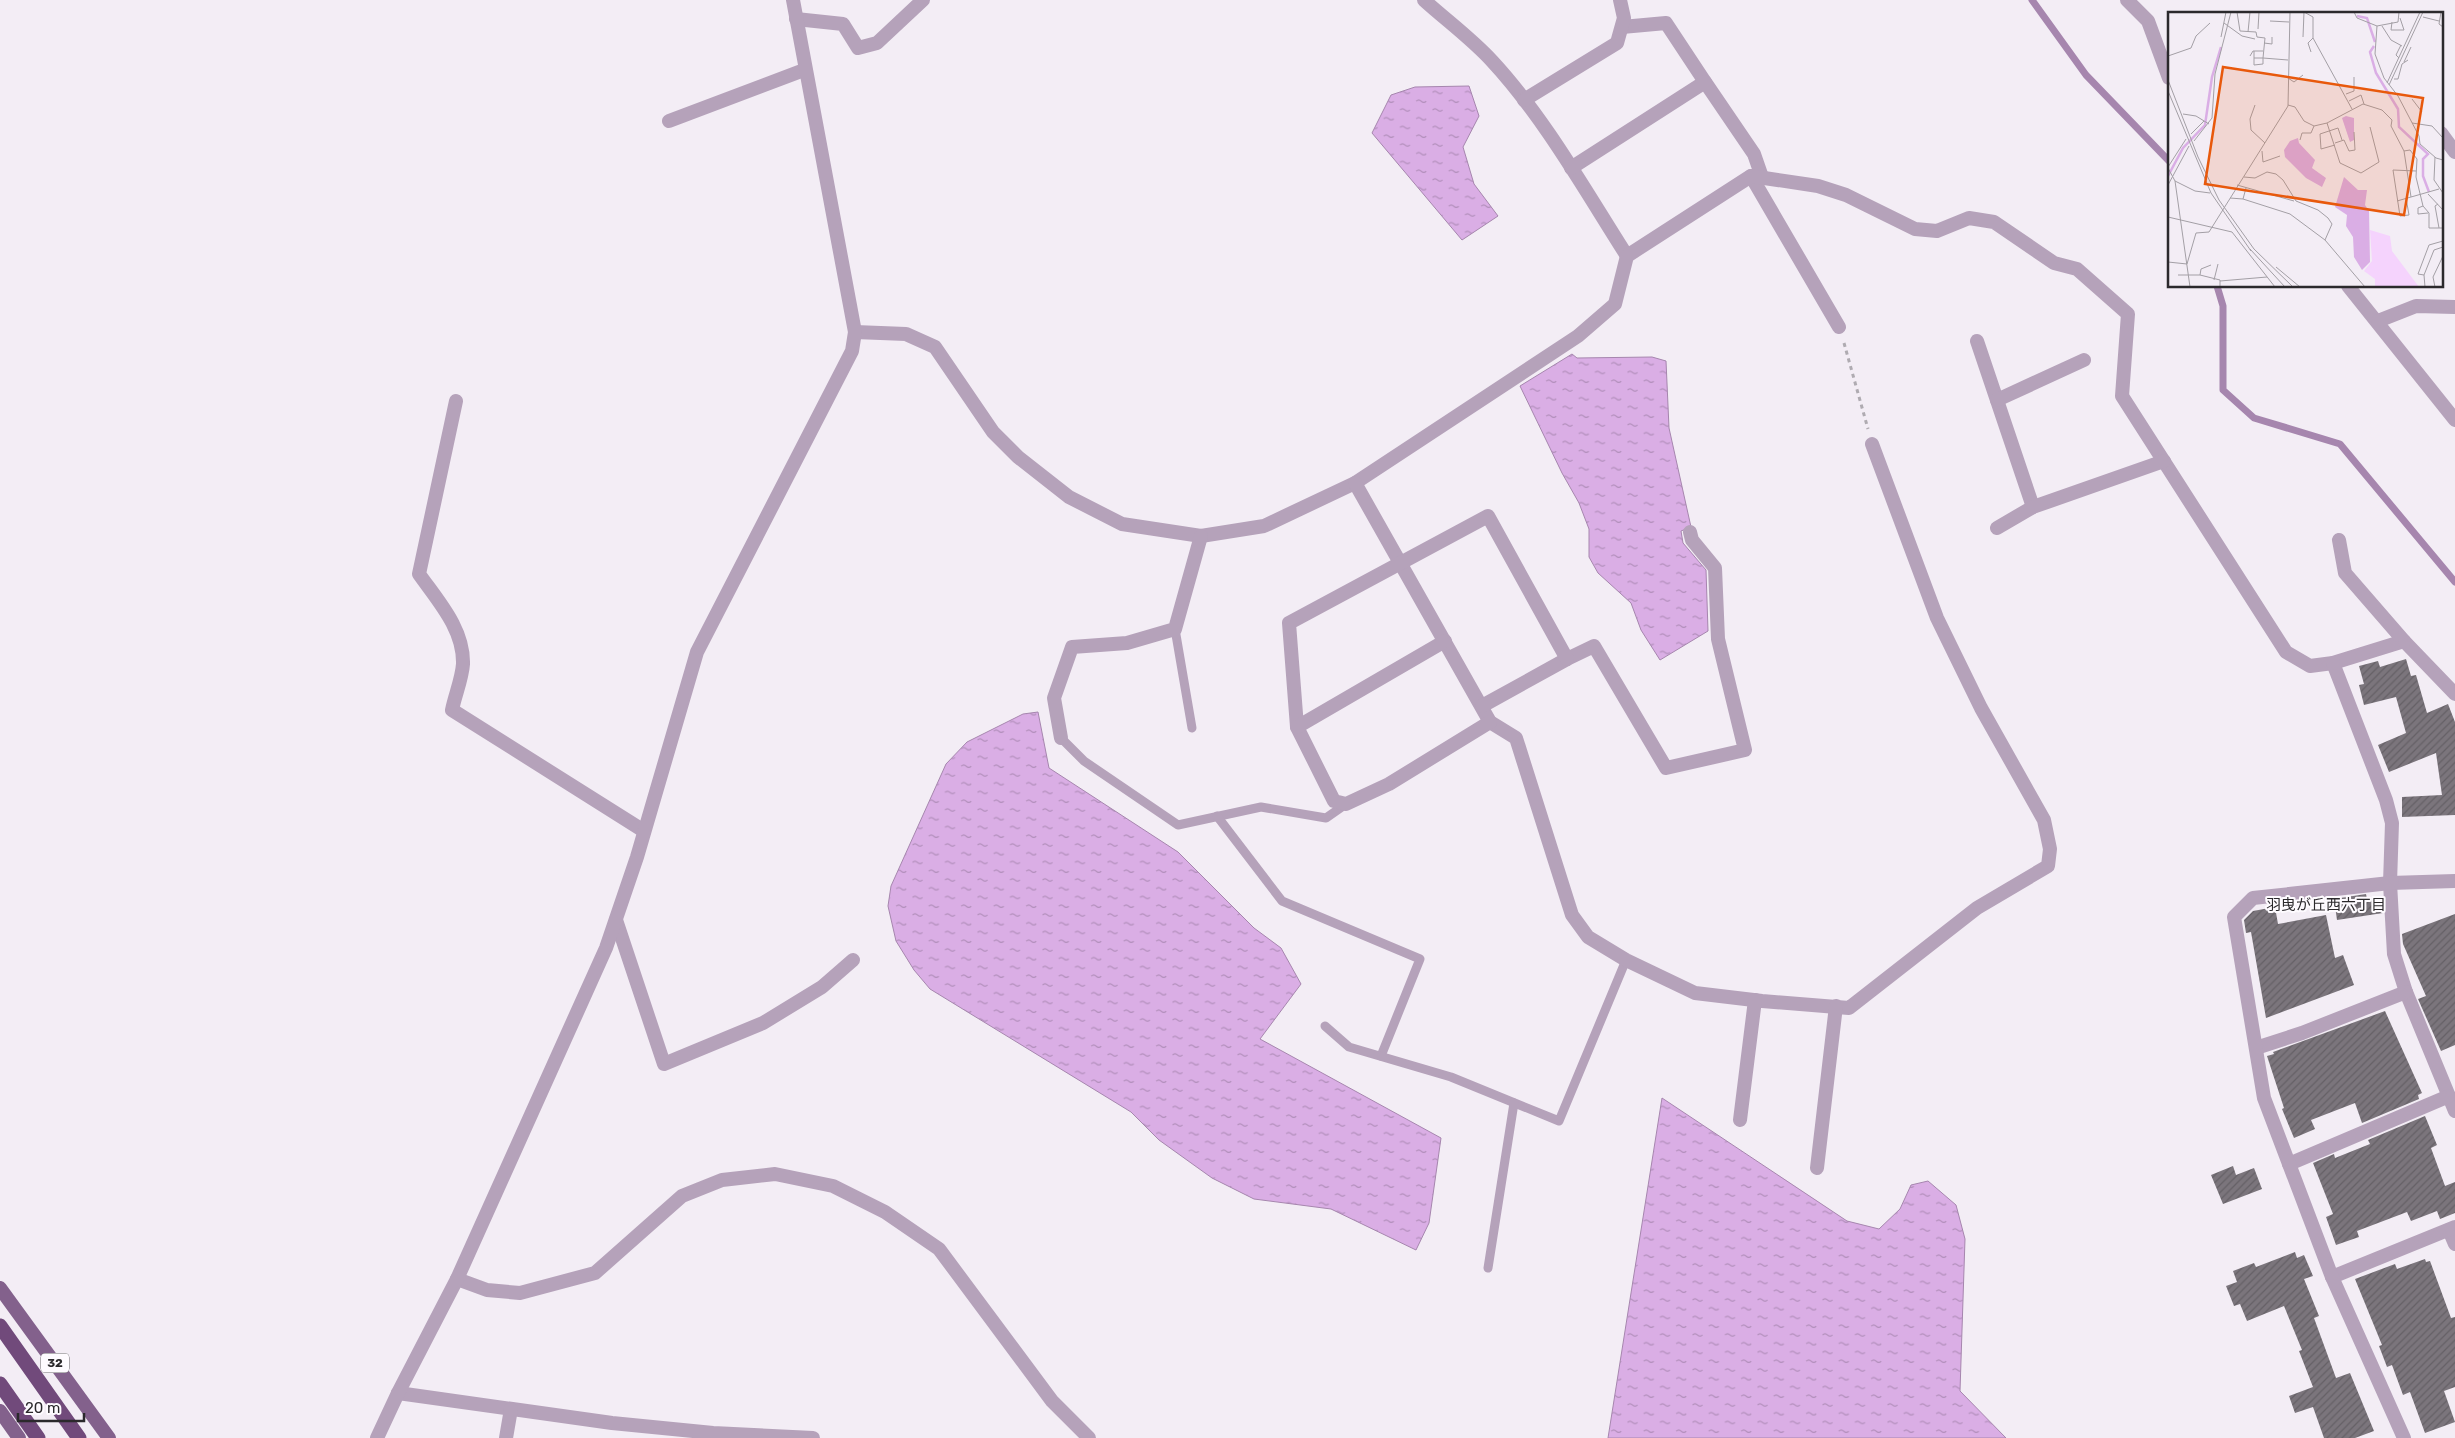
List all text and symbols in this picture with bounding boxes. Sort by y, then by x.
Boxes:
inset map [2168,12,2442,288]
district label: 羽曳が丘西六丁目 [2266,896,2386,914]
road number: 32 [41,1354,69,1372]
scale bar [18,1390,84,1422]
text: 20 m [25,1399,60,1417]

